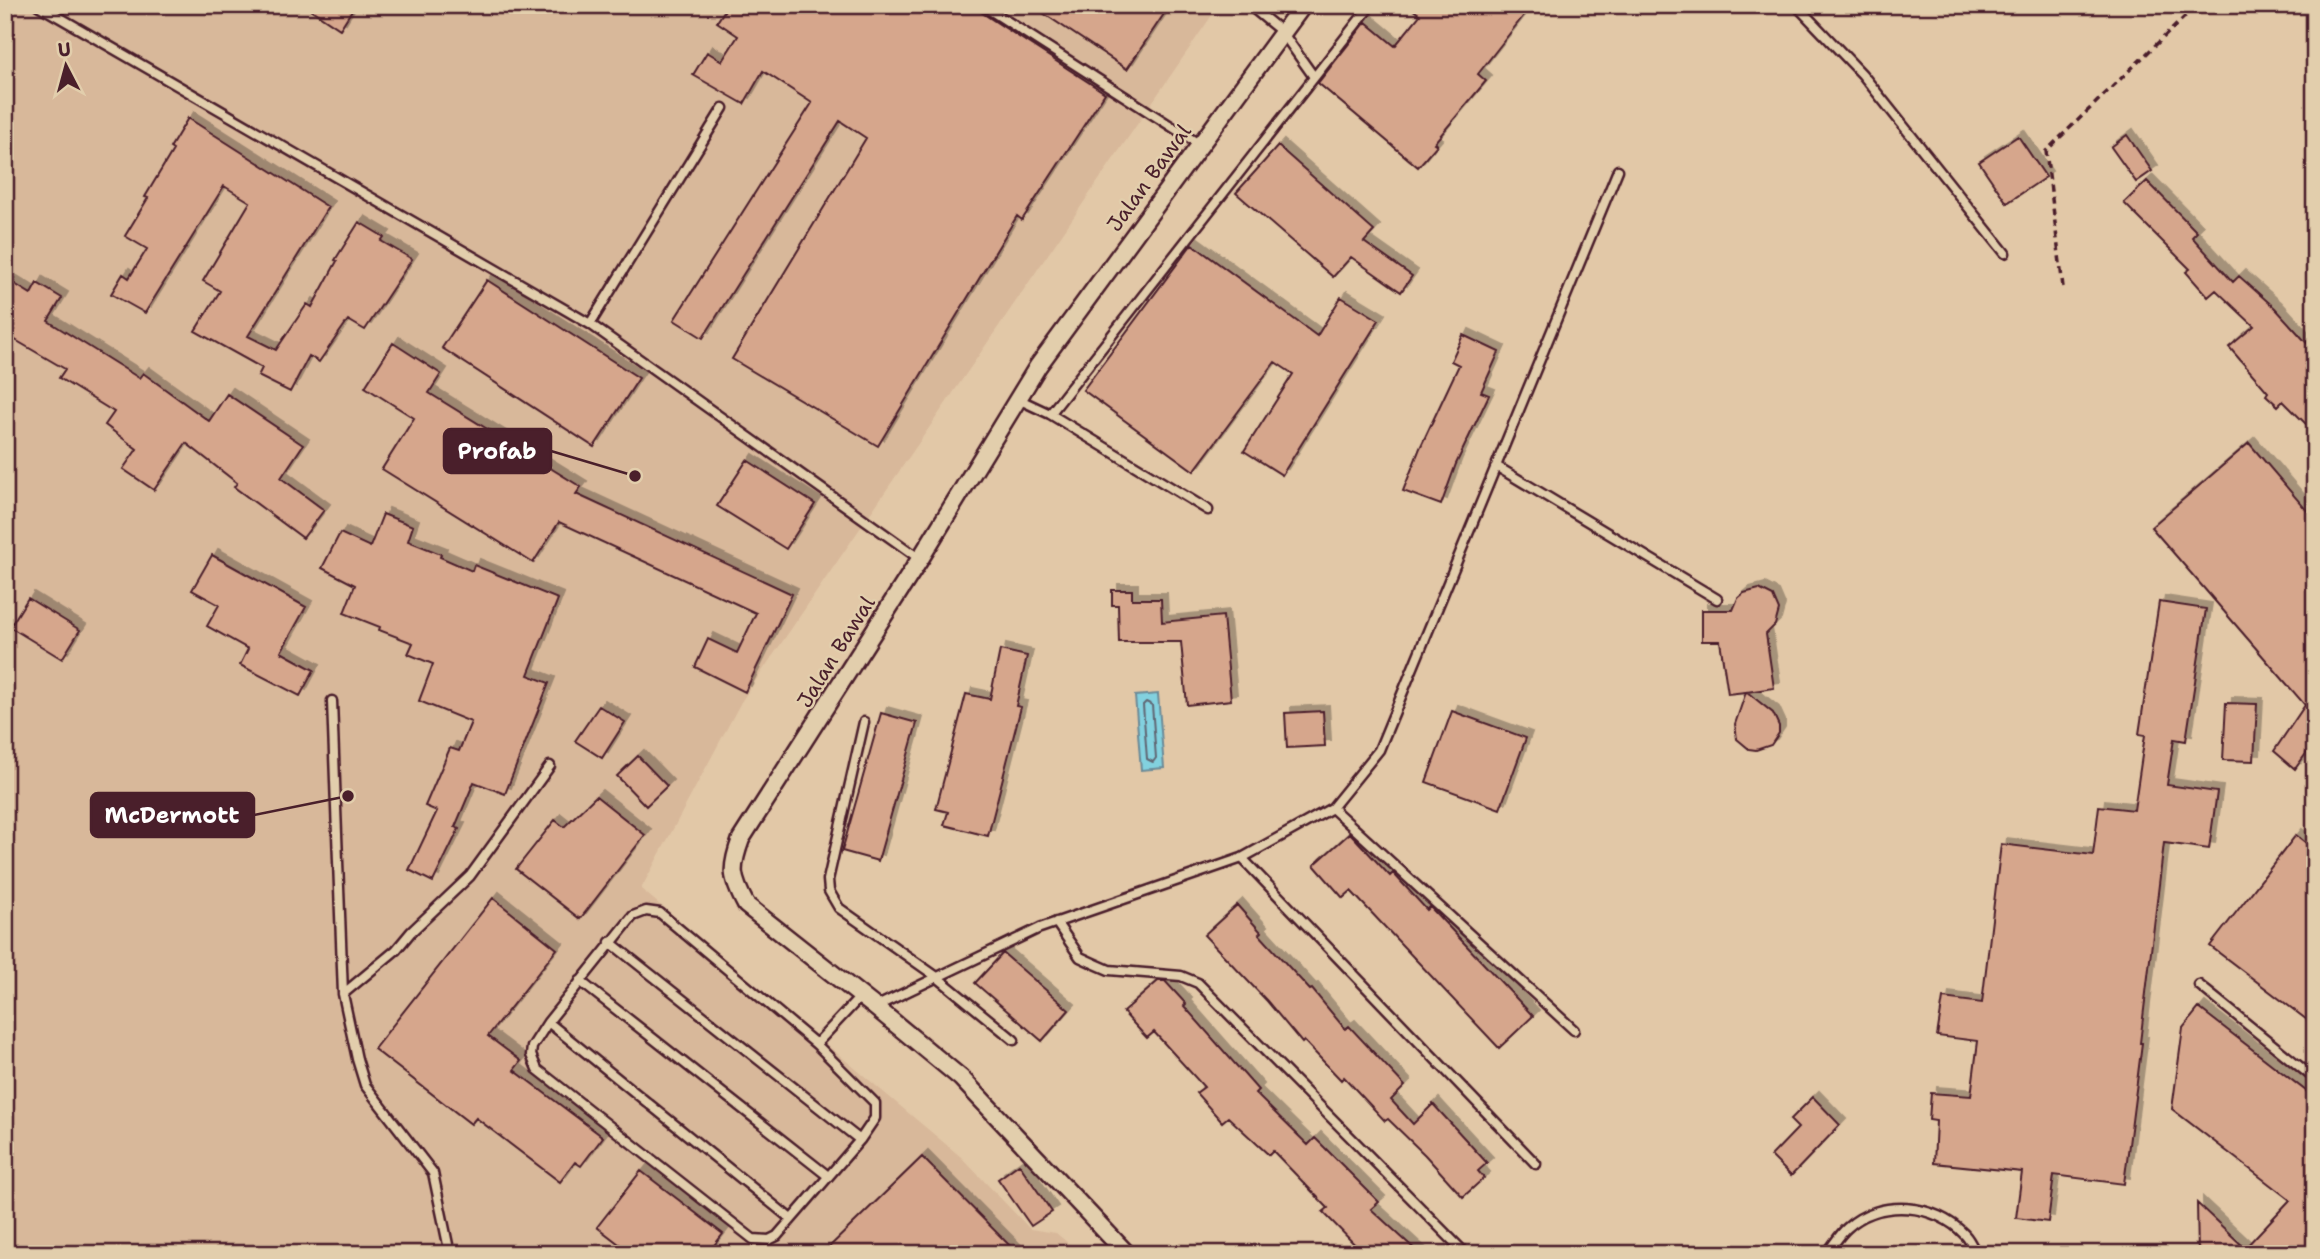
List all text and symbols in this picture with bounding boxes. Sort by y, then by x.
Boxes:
north arrow [32,32,102,102]
text: U [57,36,72,63]
street label: Jalan Bawal [1100,118,1198,237]
callout: Profab [444,429,551,473]
text: Profab [457,436,537,466]
street label: Jalan Bawal [791,590,882,713]
callout: McDermott [91,793,254,837]
text: McDermott [105,800,239,830]

